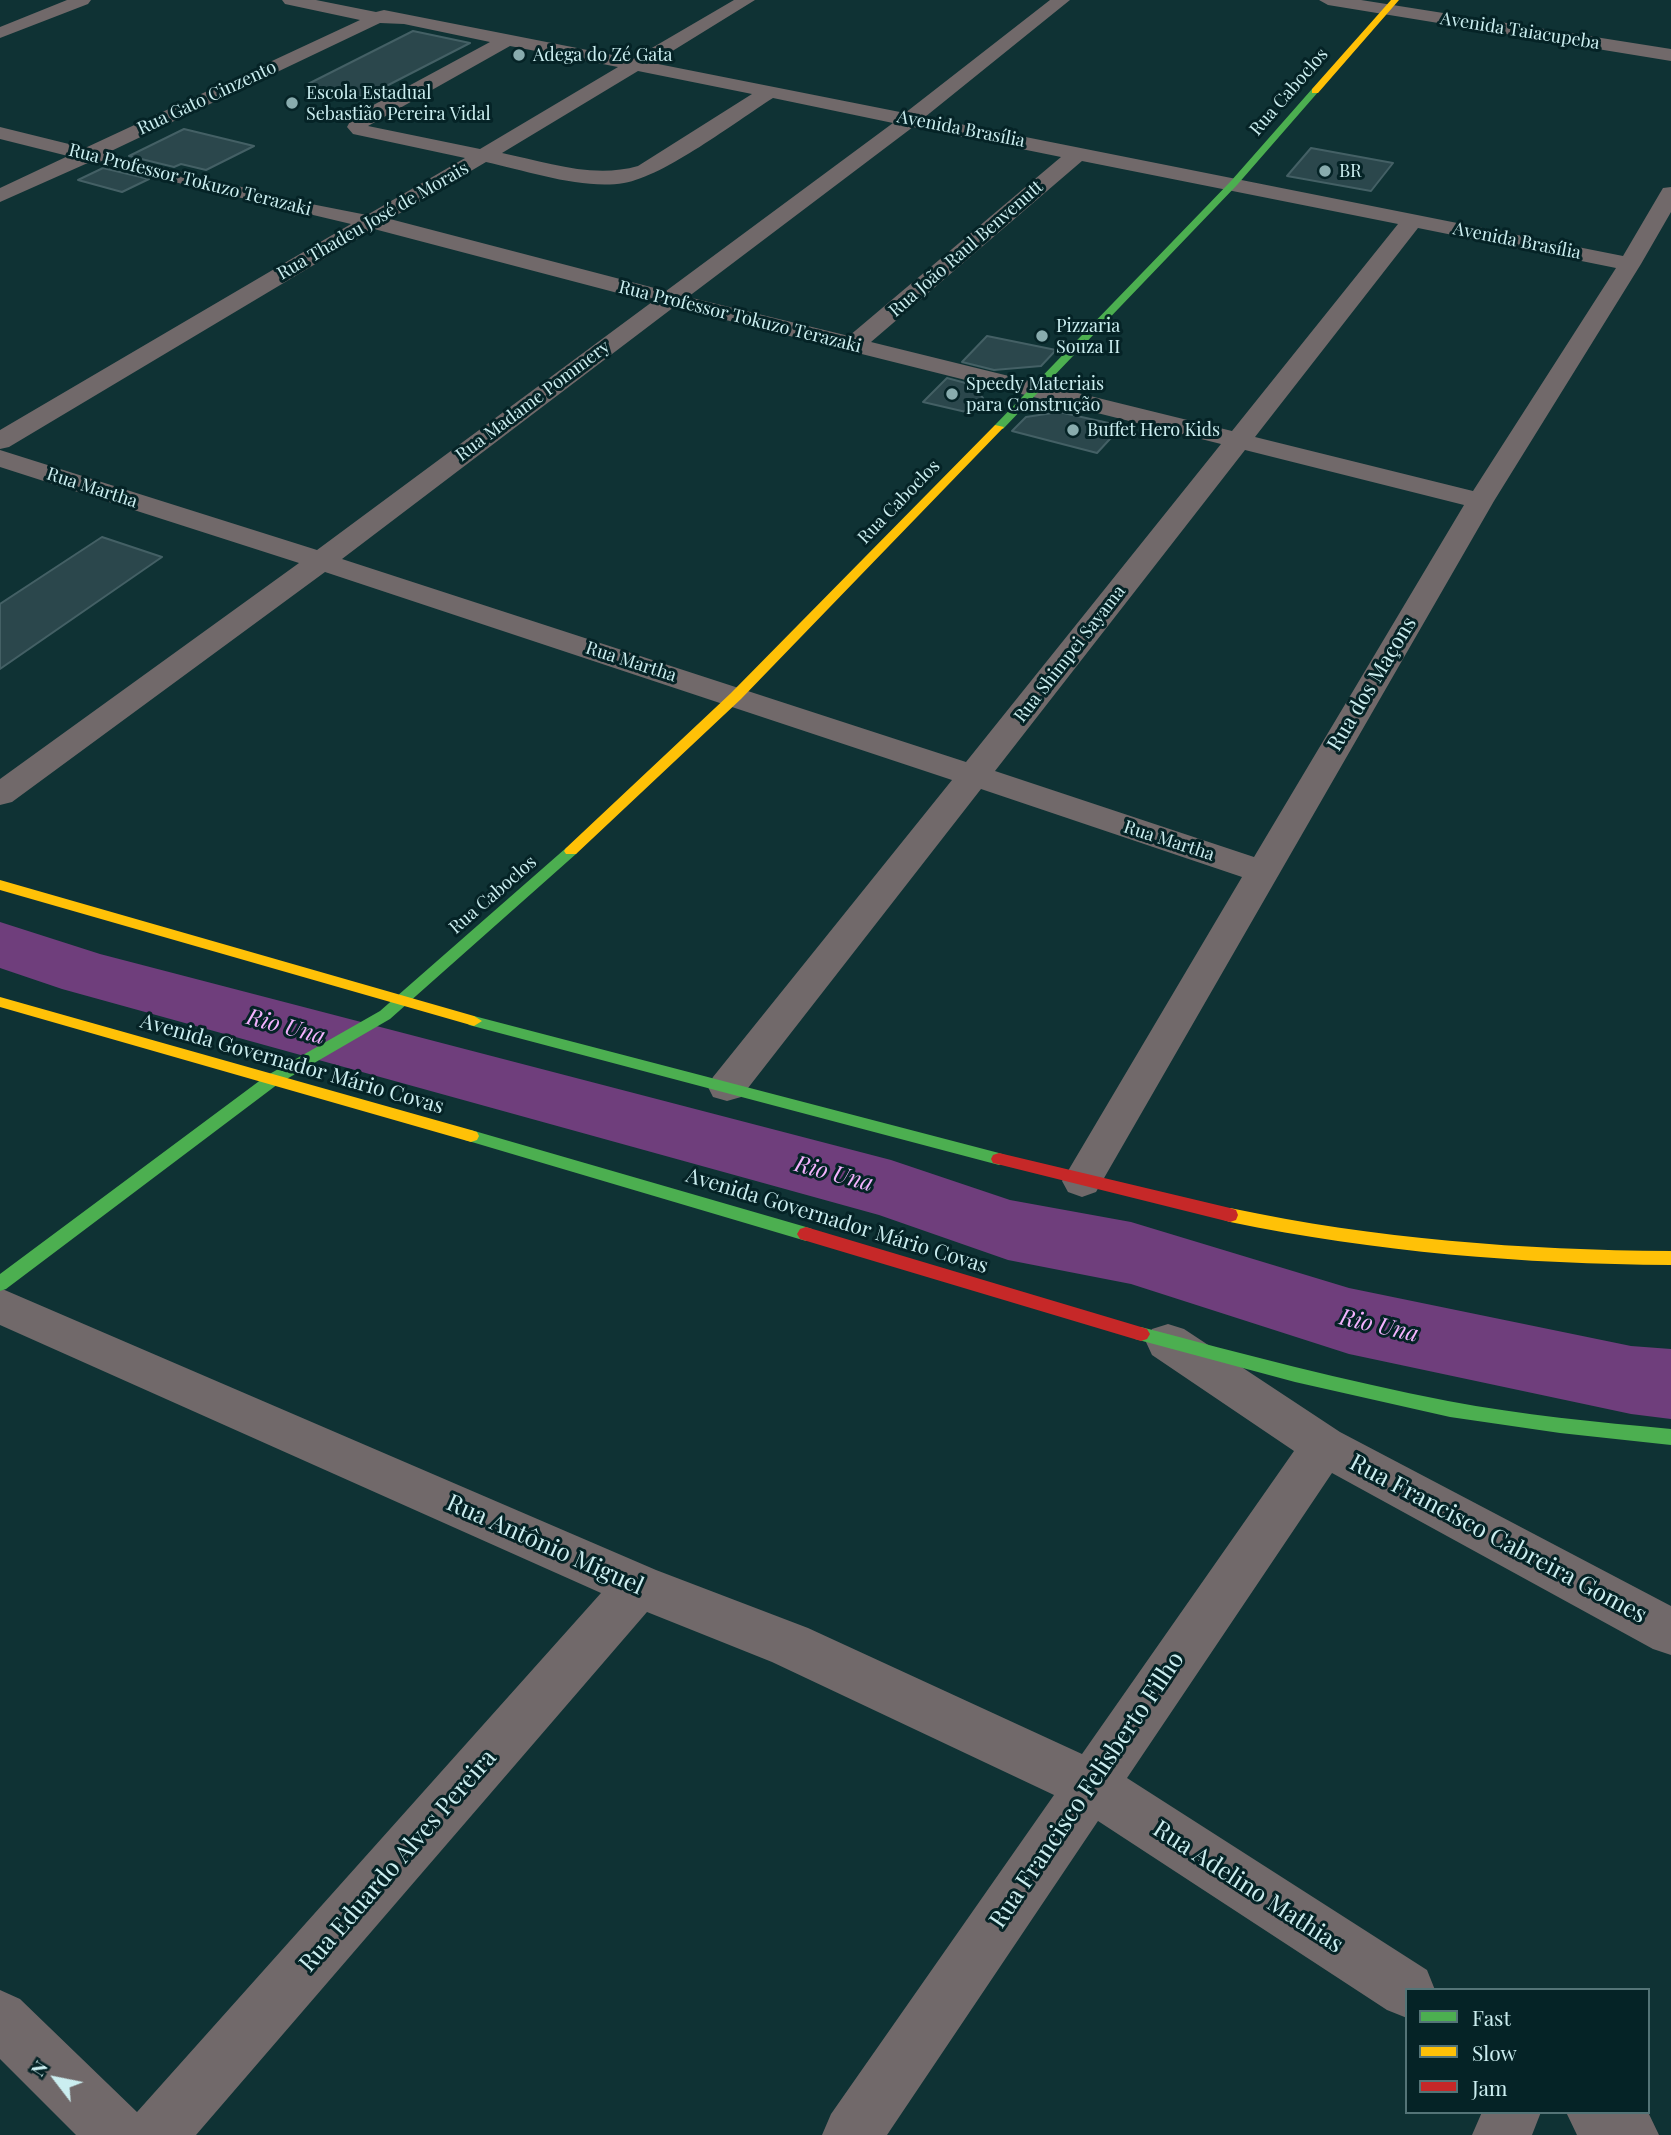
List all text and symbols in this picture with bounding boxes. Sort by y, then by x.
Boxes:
street label: Avenida Taiacupeba [1439,8,1601,54]
place label: Adega do Zé Gata [533,44,673,66]
street label: Rua Caboclos [1245,44,1333,140]
marker: Adega do Zé Gata [511,47,527,63]
street label: Rua Gato Cinzento [134,56,280,140]
place label: Escola Estadual Sebastião Pereira Vidal [306,82,491,124]
marker: Escola Estadual Sebastião Pereira Vidal [284,95,300,111]
street label: Avenida Brasília [895,106,1027,152]
street label: Rua Professor Tokuzo Terazaki [66,139,314,221]
street label: Rua Thadeu José de Morais [274,157,472,285]
place label: BR [1339,160,1362,182]
marker: BR [1317,163,1333,179]
street label: Rua João Raul Benvenutt [885,176,1047,322]
street label: Avenida Brasília [1451,218,1583,264]
street label: Rua Professor Tokuzo Terazaki [616,276,864,358]
place label: Pizzaria Souza II [1056,315,1120,358]
marker: Pizzaria Souza II [1034,328,1050,344]
street label: Rua Madame Pommery [452,336,614,466]
place label: Speedy Materiais para Construção [966,373,1104,416]
marker: Speedy Materiais para Construção [944,386,960,402]
place label: Buffet Hero Kids [1087,419,1220,441]
marker: Buffet Hero Kids [1065,422,1081,438]
street label: Rua Caboclos [854,455,944,549]
street label: Rua Martha [44,463,140,513]
street label: Rua Shimpei Sayama [1010,581,1130,727]
street label: Rua dos Maçons [1322,612,1422,756]
street label: Rua Martha [583,637,679,687]
street label: Rua Martha [1121,816,1217,866]
street label: Rua Caboclos [445,851,541,939]
water label: Rio Una [244,1003,328,1051]
street label: Avenida Governador Mário Covas [137,1009,447,1119]
water label: Rio Una [792,1150,876,1198]
street label: Avenida Governador Mário Covas [683,1163,991,1279]
water label: Rio Una [1337,1304,1421,1348]
street label: Rua Francisco Cabreira Gomes [1344,1448,1652,1630]
street label: Rua Antônio Miguel [442,1489,648,1601]
street label: Rua Francisco Felisberto Filho [984,1646,1190,1934]
street label: Rua Eduardo Alves Pereira [294,1744,502,1978]
street label: Rua Adelino Mathias [1147,1815,1349,1959]
legend [1405,1988,1650,2114]
text: Fast [1472,2003,1511,2031]
text: Slow [1472,2038,1517,2066]
north arrow [21,2044,91,2114]
text: N [24,2055,53,2081]
text: Jam [1472,2073,1508,2101]

